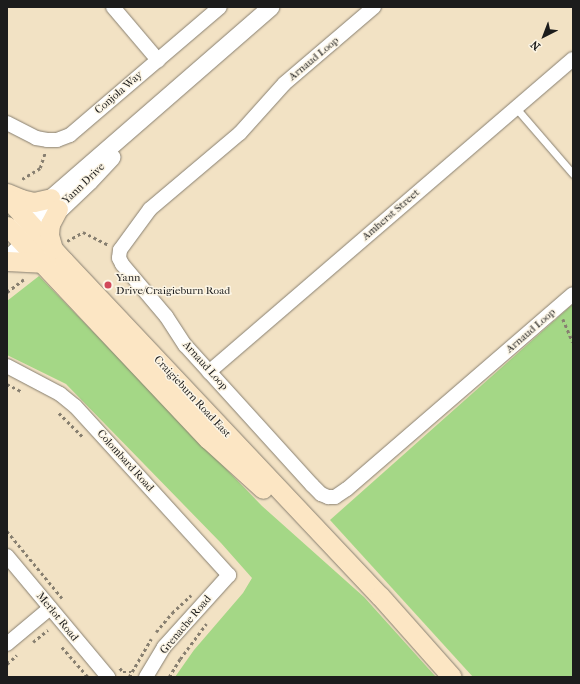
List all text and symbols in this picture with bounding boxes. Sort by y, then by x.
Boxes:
north arrow [524,16,564,56]
street label: Arnaud Loop [286,34,342,84]
text: N [528,38,543,53]
street label: Conjola Way [92,69,146,117]
street label: Yann Drive [60,161,108,207]
street label: Amherst Street [360,186,422,244]
place label: Yann Drive/Craigieburn Road [116,272,230,298]
marker: Yann Drive/Craigieburn Road [103,280,113,290]
street label: Arnaud Loop [503,306,559,356]
street label: Arnaud Loop [179,339,231,393]
street label: Craigieburn Road East [151,353,233,441]
street label: Colombard Road [94,427,156,495]
street label: Merlot Road [33,590,81,644]
street label: Grenache Road [158,593,214,657]

